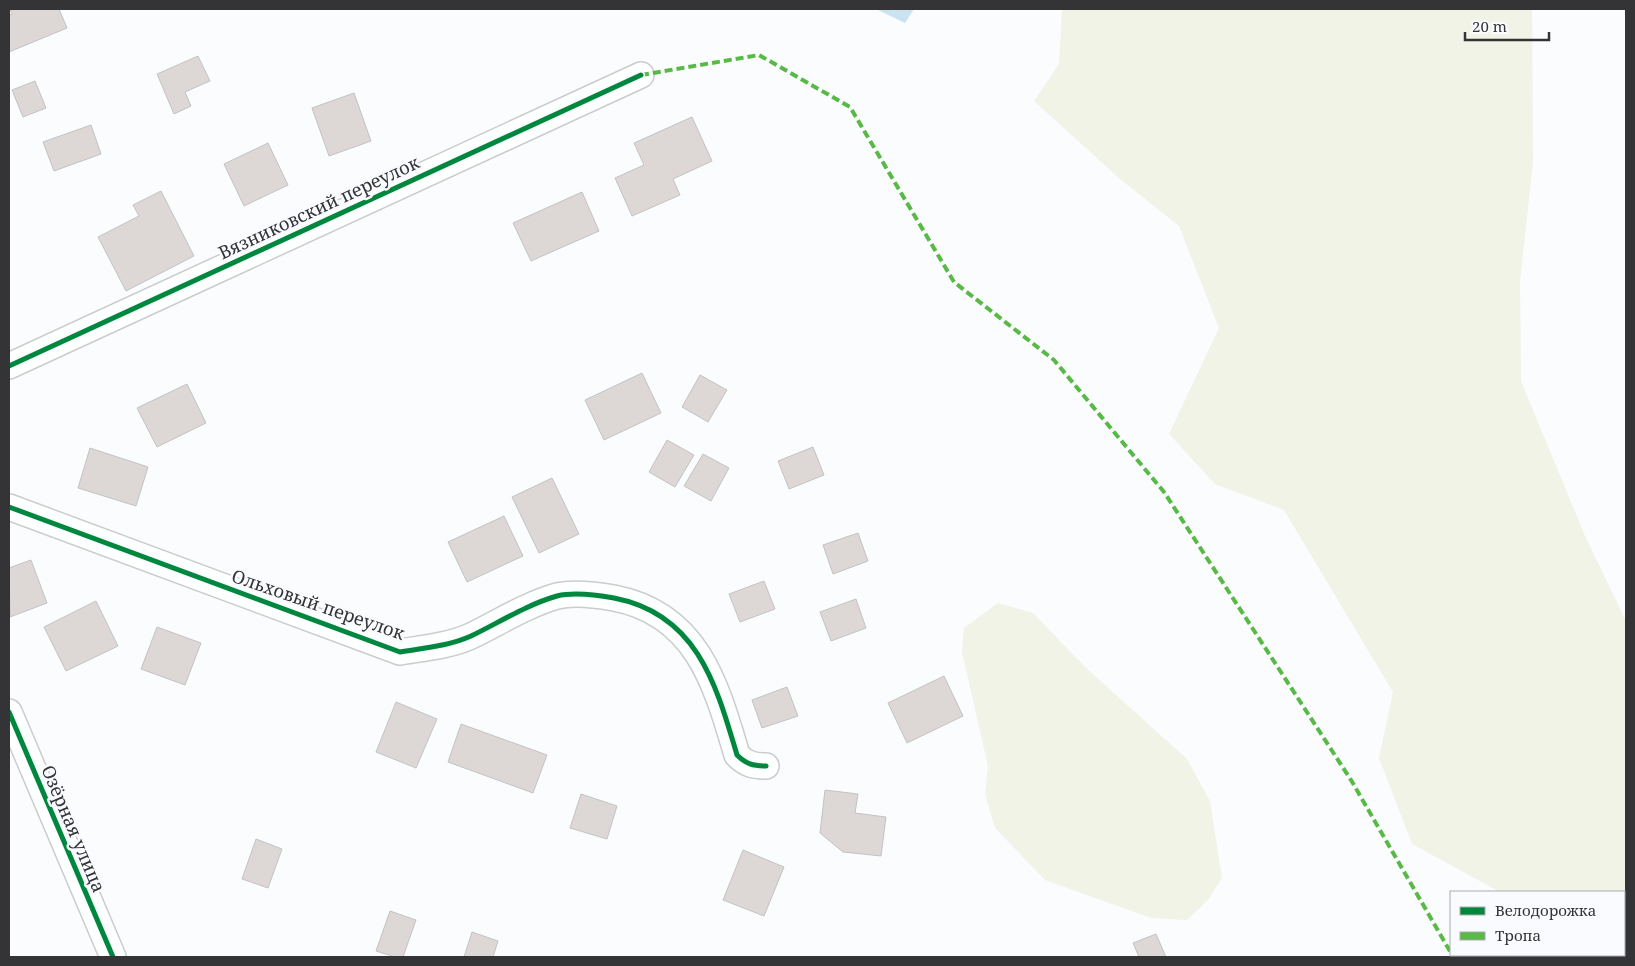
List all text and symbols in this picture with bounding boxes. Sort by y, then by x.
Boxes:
scale bar [1465,10,1549,42]
text: 20 m [1472,16,1507,36]
street label: Вязниковский переулок [214,150,423,264]
street label: Ольховый переулок [229,563,408,645]
street label: Озёрная улица [36,761,111,896]
legend [1450,891,1625,956]
text: Велодорожка [1495,900,1596,920]
text: Тропа [1495,925,1541,945]

